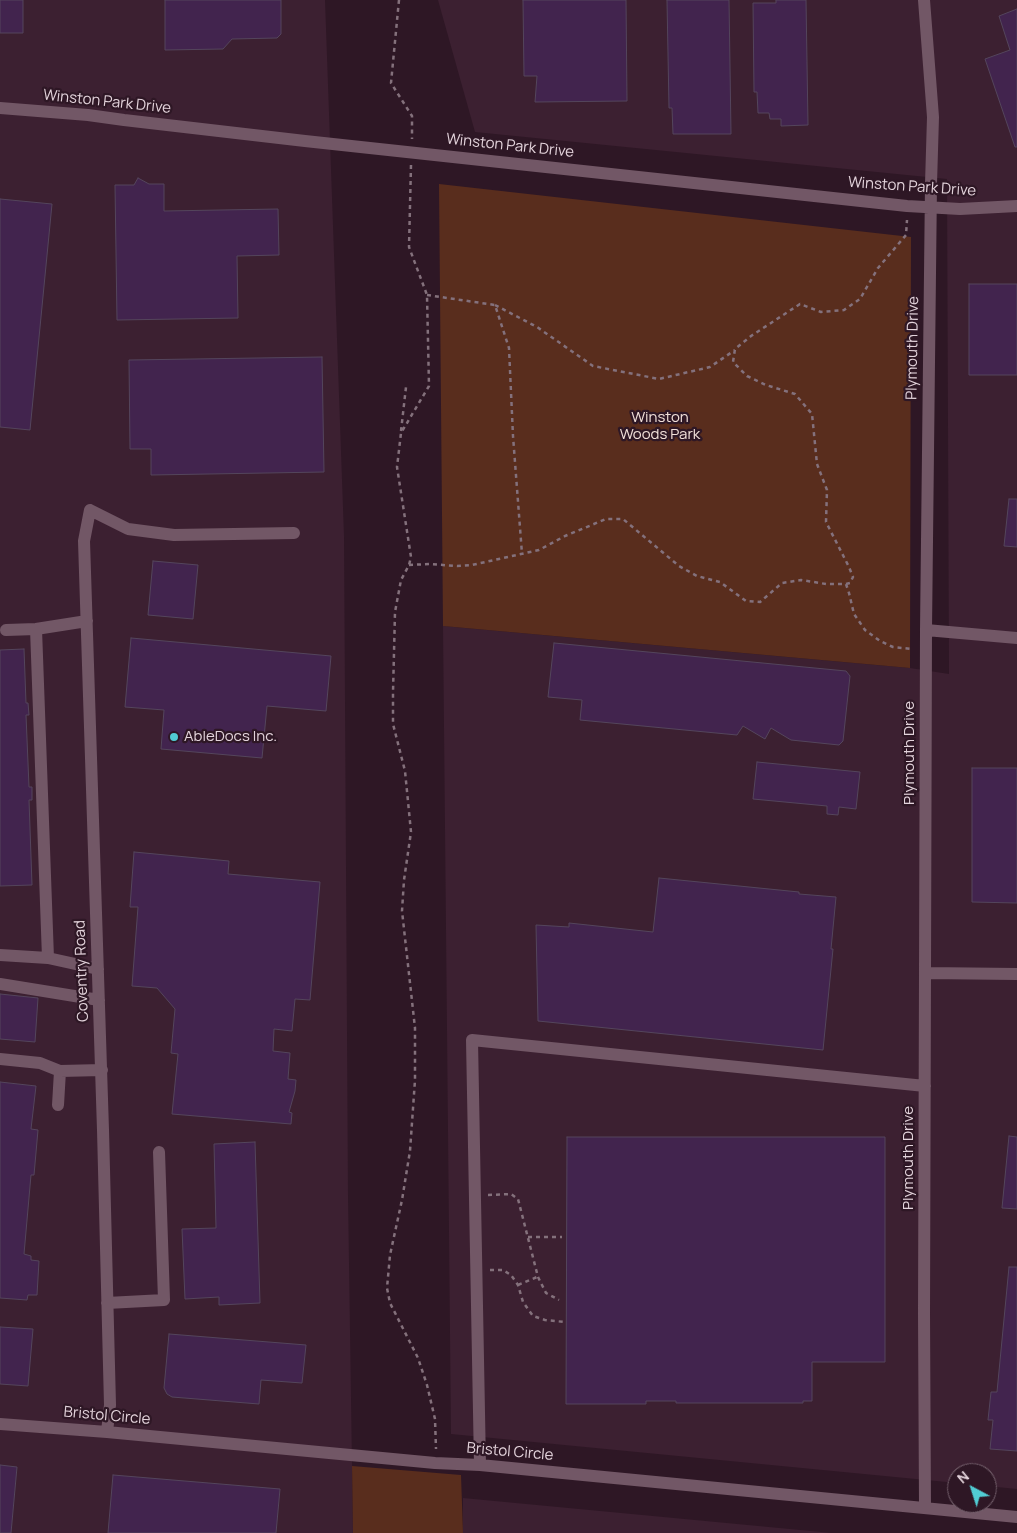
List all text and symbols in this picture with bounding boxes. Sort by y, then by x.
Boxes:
street label: Winston Park Drive [42,86,172,118]
street label: Winston Park Drive [445,130,575,162]
street label: Winston Park Drive [847,174,977,200]
street label: Plymouth Drive [903,296,923,400]
park label: Winston Woods Park [620,409,700,444]
street label: Plymouth Drive [901,701,919,805]
place label: AbleDocs Inc. [184,728,277,746]
marker: AbleDocs Inc. [168,731,180,743]
street label: Coventry Road [71,920,93,1022]
street label: Plymouth Drive [900,1106,918,1210]
street label: Bristol Circle [63,1403,151,1429]
street label: Bristol Circle [466,1439,554,1465]
north arrow [947,1463,997,1513]
text: N [953,1466,973,1487]

